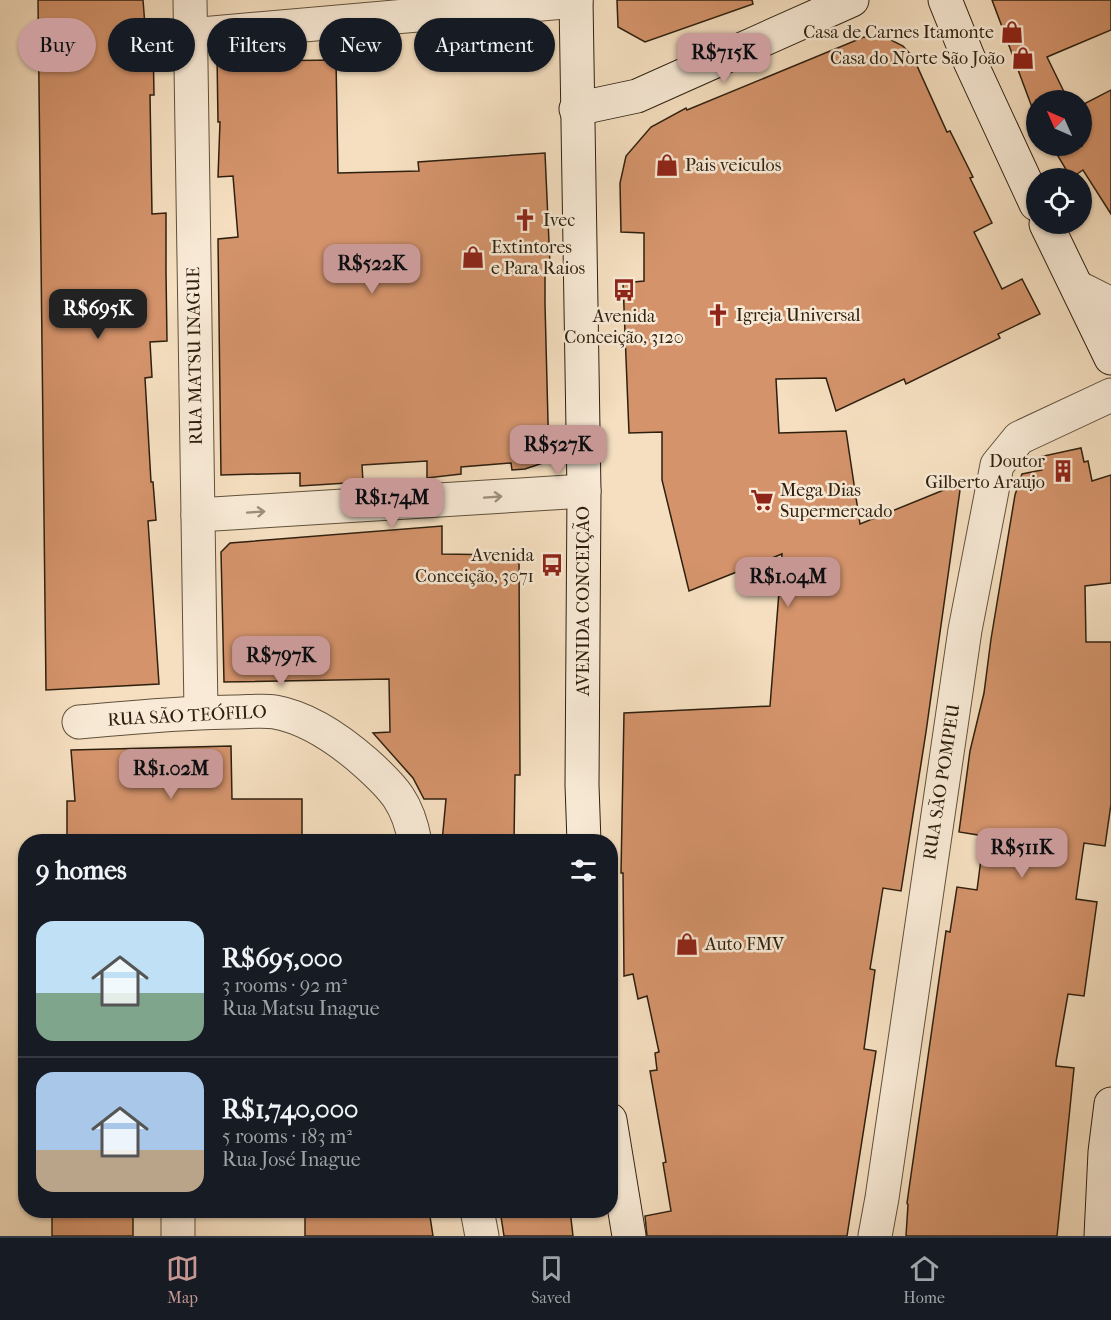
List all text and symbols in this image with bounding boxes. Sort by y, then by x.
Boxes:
chip: Buy [18,18,96,72]
chip: Rent [108,18,195,72]
chip: Filters [207,18,307,72]
chip: New [319,18,402,72]
chip: Apartment [414,18,555,72]
shop icon: Casa de Carnes Itamonte [999,19,1025,45]
place label: Casa de Carnes Itamonte [803,22,994,43]
pin: R$715K [675,33,773,84]
text: R$715K [691,41,757,64]
shop icon: Casa do Norte São João [1010,45,1036,71]
place label: Casa do Norte São João [830,48,1005,69]
north arrow [1026,90,1092,156]
map controls [1026,90,1092,234]
shop icon: Pais veiculos [654,152,680,178]
place label: Pais veiculos [685,155,782,176]
button: locate [1026,168,1092,234]
church icon: Ivec [512,207,538,233]
place label: Ivec [543,210,575,231]
place label: Extintores e Para Raios [491,237,586,279]
pin: R$522K [323,244,421,295]
shop icon: Extintores e Para Raios [460,244,486,270]
text: R$522K [337,252,407,275]
street label: RUA MATSU INAGUE [183,267,207,445]
bus stop icon: Avenida Conceição, 3120 [611,277,637,303]
pin: R$695K [49,289,147,340]
text: R$695K [63,297,133,320]
church icon: Igreja Universal [705,302,731,328]
place label: Igreja Universal [736,305,861,326]
place label: Avenida Conceição, 3120 [564,306,684,348]
pin: R$527K [509,425,607,476]
text: R$527K [524,433,592,456]
place label: Doutor Gilberto Araujo [925,451,1045,493]
building icon: Doutor Gilberto Araujo [1050,458,1076,484]
pin: R$1.74M [337,478,447,529]
place label: Mega Dias Supermercado [780,480,892,522]
text: R$1.74M [355,486,429,509]
supermarket icon: Mega Dias Supermercado [749,487,775,513]
one-way arrow [482,491,502,502]
one-way arrow [246,506,266,517]
street label: AVENIDA CONCEIÇÃO [572,506,595,697]
place label: Avenida Conceição, 3071 [415,545,535,587]
bus stop icon: Avenida Conceição, 3071 [539,552,565,578]
pin: R$1.04M [733,557,843,608]
text: R$1.04M [749,565,827,588]
pin: R$797K [232,636,330,687]
text: R$797K [246,644,316,667]
street label: RUA SÃO TEÓFILO [107,699,267,731]
street label: RUA SÃO POMPEU [918,702,965,861]
pin: R$1.02M [116,749,226,800]
text: R$1.02M [133,757,209,780]
pin: R$511K [973,828,1071,879]
text: R$511K [991,836,1053,859]
icon: filters [567,854,600,887]
text: 9 homes [36,855,127,886]
shop icon: Auto FMV [674,931,700,957]
place label: Auto FMV [704,934,785,955]
text: R$695,000 [222,943,343,974]
icon: home [84,945,156,1017]
text: 3 rooms · 92 m² [222,974,347,997]
text: Rua Matsu Inague [222,997,380,1020]
text: R$1,740,000 [222,1094,358,1125]
icon: home [84,1096,156,1168]
text: 5 rooms · 183 m² [222,1125,352,1148]
text: Rua José Inague [222,1148,361,1171]
tab: Map [166,1252,199,1307]
tab: Saved [531,1252,571,1307]
tab: Home [903,1252,945,1307]

